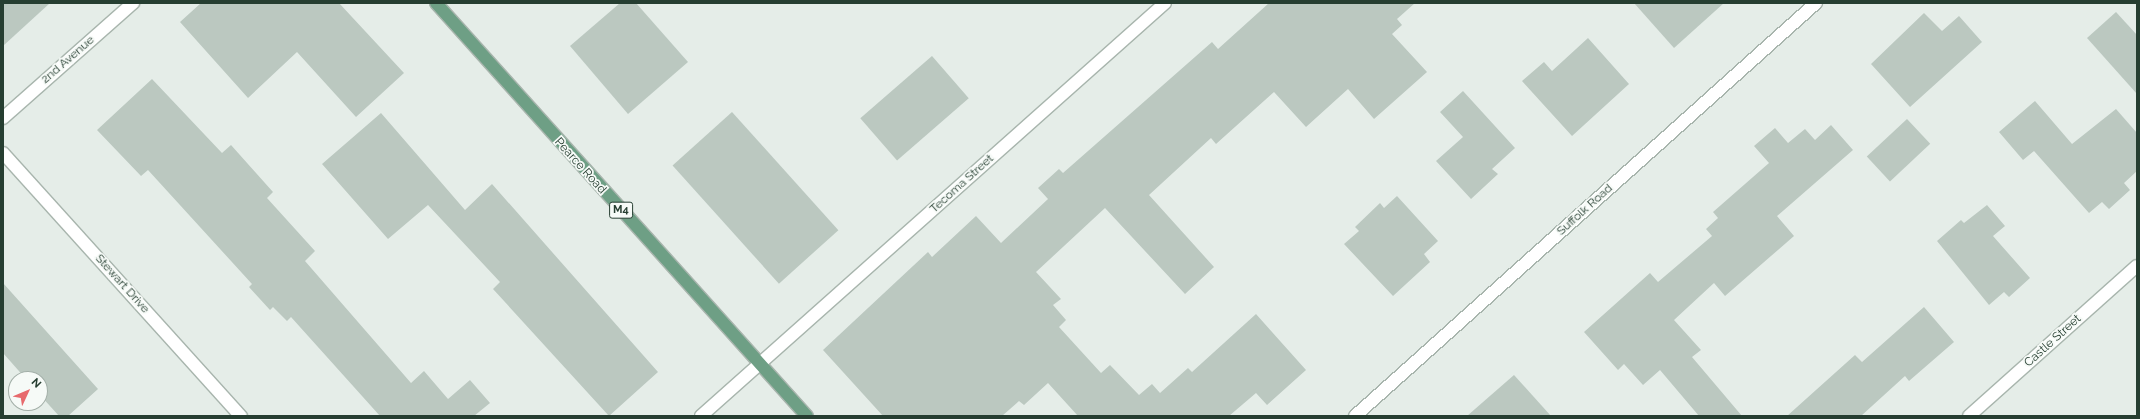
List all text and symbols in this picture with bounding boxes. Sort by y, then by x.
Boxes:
street label: 2nd Avenue [38,33,98,87]
street label: Pearce Road [551,135,609,197]
street label: Tecoma Street [927,152,997,216]
street label: Suffolk Road [1554,181,1616,239]
road number: M4 [609,201,633,219]
street label: Stewart Drive [92,252,152,316]
street label: Castle Street [2022,312,2084,370]
north arrow [8,371,48,411]
text: N [29,375,44,391]

